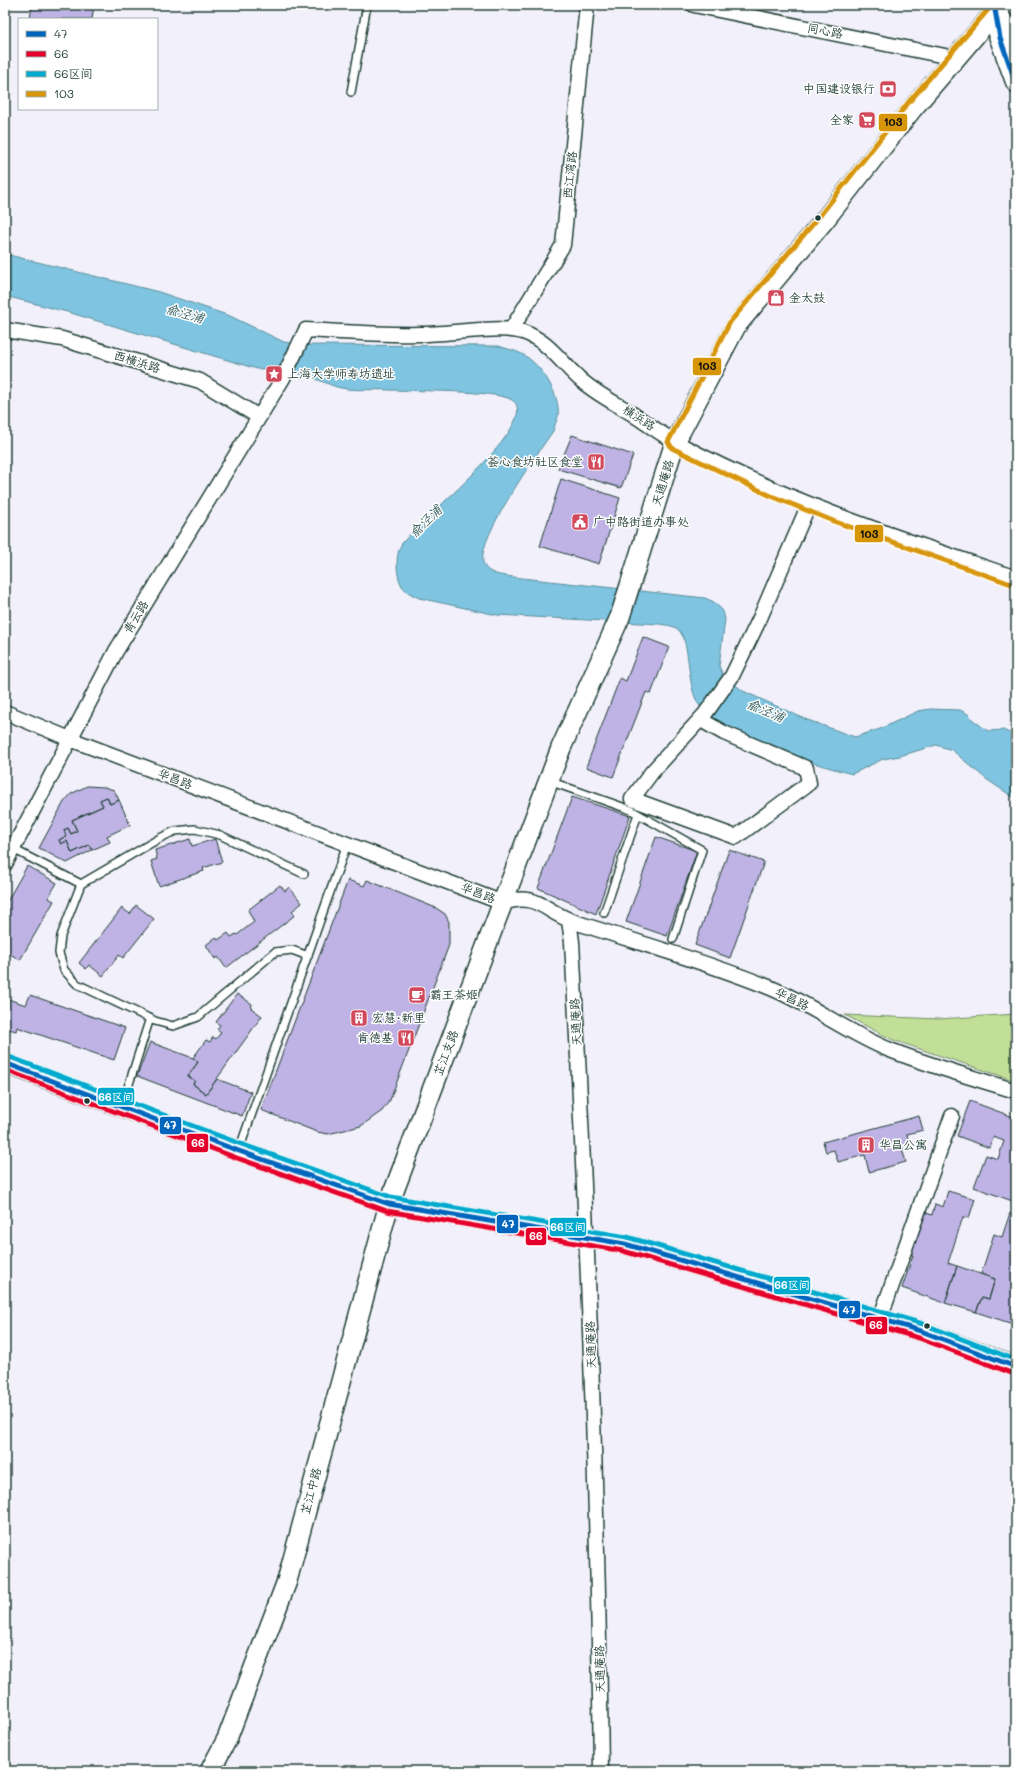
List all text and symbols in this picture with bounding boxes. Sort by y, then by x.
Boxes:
legend [18,18,158,110]
street label: 同心路 [806,19,844,41]
text: 47 [54,25,68,41]
text: 66 [54,45,69,61]
text: 66区间 [54,65,93,81]
bank icon: 中国建设银行 [878,79,898,99]
place label: 中国建设银行 [803,80,875,96]
text: 103 [54,85,74,101]
supermarket icon: 全家 [857,110,877,130]
place label: 全家 [830,111,854,127]
line badge: 103 [878,113,908,132]
text: 103 [884,114,903,129]
street label: 西江湾路 [559,150,579,200]
unlabelled marker [813,213,823,223]
shop icon: 金太鼓 [766,288,786,308]
place label: 金太鼓 [789,289,825,305]
water label: 俞泾浦 [164,299,208,327]
street label: 西横浜路 [112,346,163,376]
line badge: 103 [692,357,722,376]
text: 103 [698,358,717,373]
place icon: 上海大学师寿坊遗址 [264,364,284,384]
place label: 上海大学师寿坊遗址 [287,365,395,381]
street label: 横浜路 [620,401,659,434]
restaurant icon: 荟心食坊社区食堂 [586,452,606,472]
place label: 荟心食坊社区食堂 [487,453,583,469]
street label: 天通庵路 [647,457,677,508]
water label: 俞泾浦 [405,500,446,540]
public building icon: 广中路街道办事处 [570,512,590,532]
place label: 广中路街道办事处 [593,513,689,529]
line badge: 103 [854,524,884,543]
text: 103 [860,526,879,541]
street label: 青云路 [119,597,151,636]
water label: 俞泾浦 [745,694,789,726]
street label: 华昌路 [156,764,195,792]
street label: 华昌路 [459,878,498,906]
street label: 华昌路 [773,983,812,1013]
cafe icon: 霸王茶姬 [407,985,427,1005]
place label: 霸王茶姬 [430,986,478,1002]
street label: 天通庵路 [566,998,584,1046]
building icon: 宏慧·新里 [349,1008,369,1028]
place label: 宏慧·新里 [372,1009,425,1025]
street label: 芷江支路 [429,1027,461,1078]
restaurant icon: 肯德基 [396,1028,416,1048]
place label: 肯德基 [357,1029,393,1045]
line badge: 66区间 [97,1087,135,1106]
text: 66区间 [98,1089,134,1104]
unlabelled marker [82,1096,92,1106]
line badge: 47 [159,1116,182,1135]
text: 47 [163,1117,177,1132]
line badge: 66 [186,1133,209,1153]
text: 66 [191,1135,205,1150]
building icon: 华昌公寓 [856,1135,876,1155]
place label: 华昌公寓 [879,1136,927,1152]
line badge: 47 [496,1214,519,1234]
text: 47 [501,1216,515,1231]
line badge: 66区间 [549,1217,587,1237]
text: 66区间 [550,1219,586,1234]
line badge: 66 [525,1227,547,1246]
text: 66 [529,1228,543,1243]
line badge: 66区间 [773,1276,811,1295]
text: 66区间 [774,1277,810,1292]
line badge: 47 [838,1300,861,1319]
text: 47 [842,1302,856,1317]
line badge: 66 [865,1316,888,1335]
text: 66 [869,1317,883,1332]
street label: 天通庵路 [581,1321,599,1369]
unlabelled marker [922,1321,932,1331]
street label: 芷江中路 [296,1465,324,1516]
street label: 天通庵路 [591,1645,607,1693]

